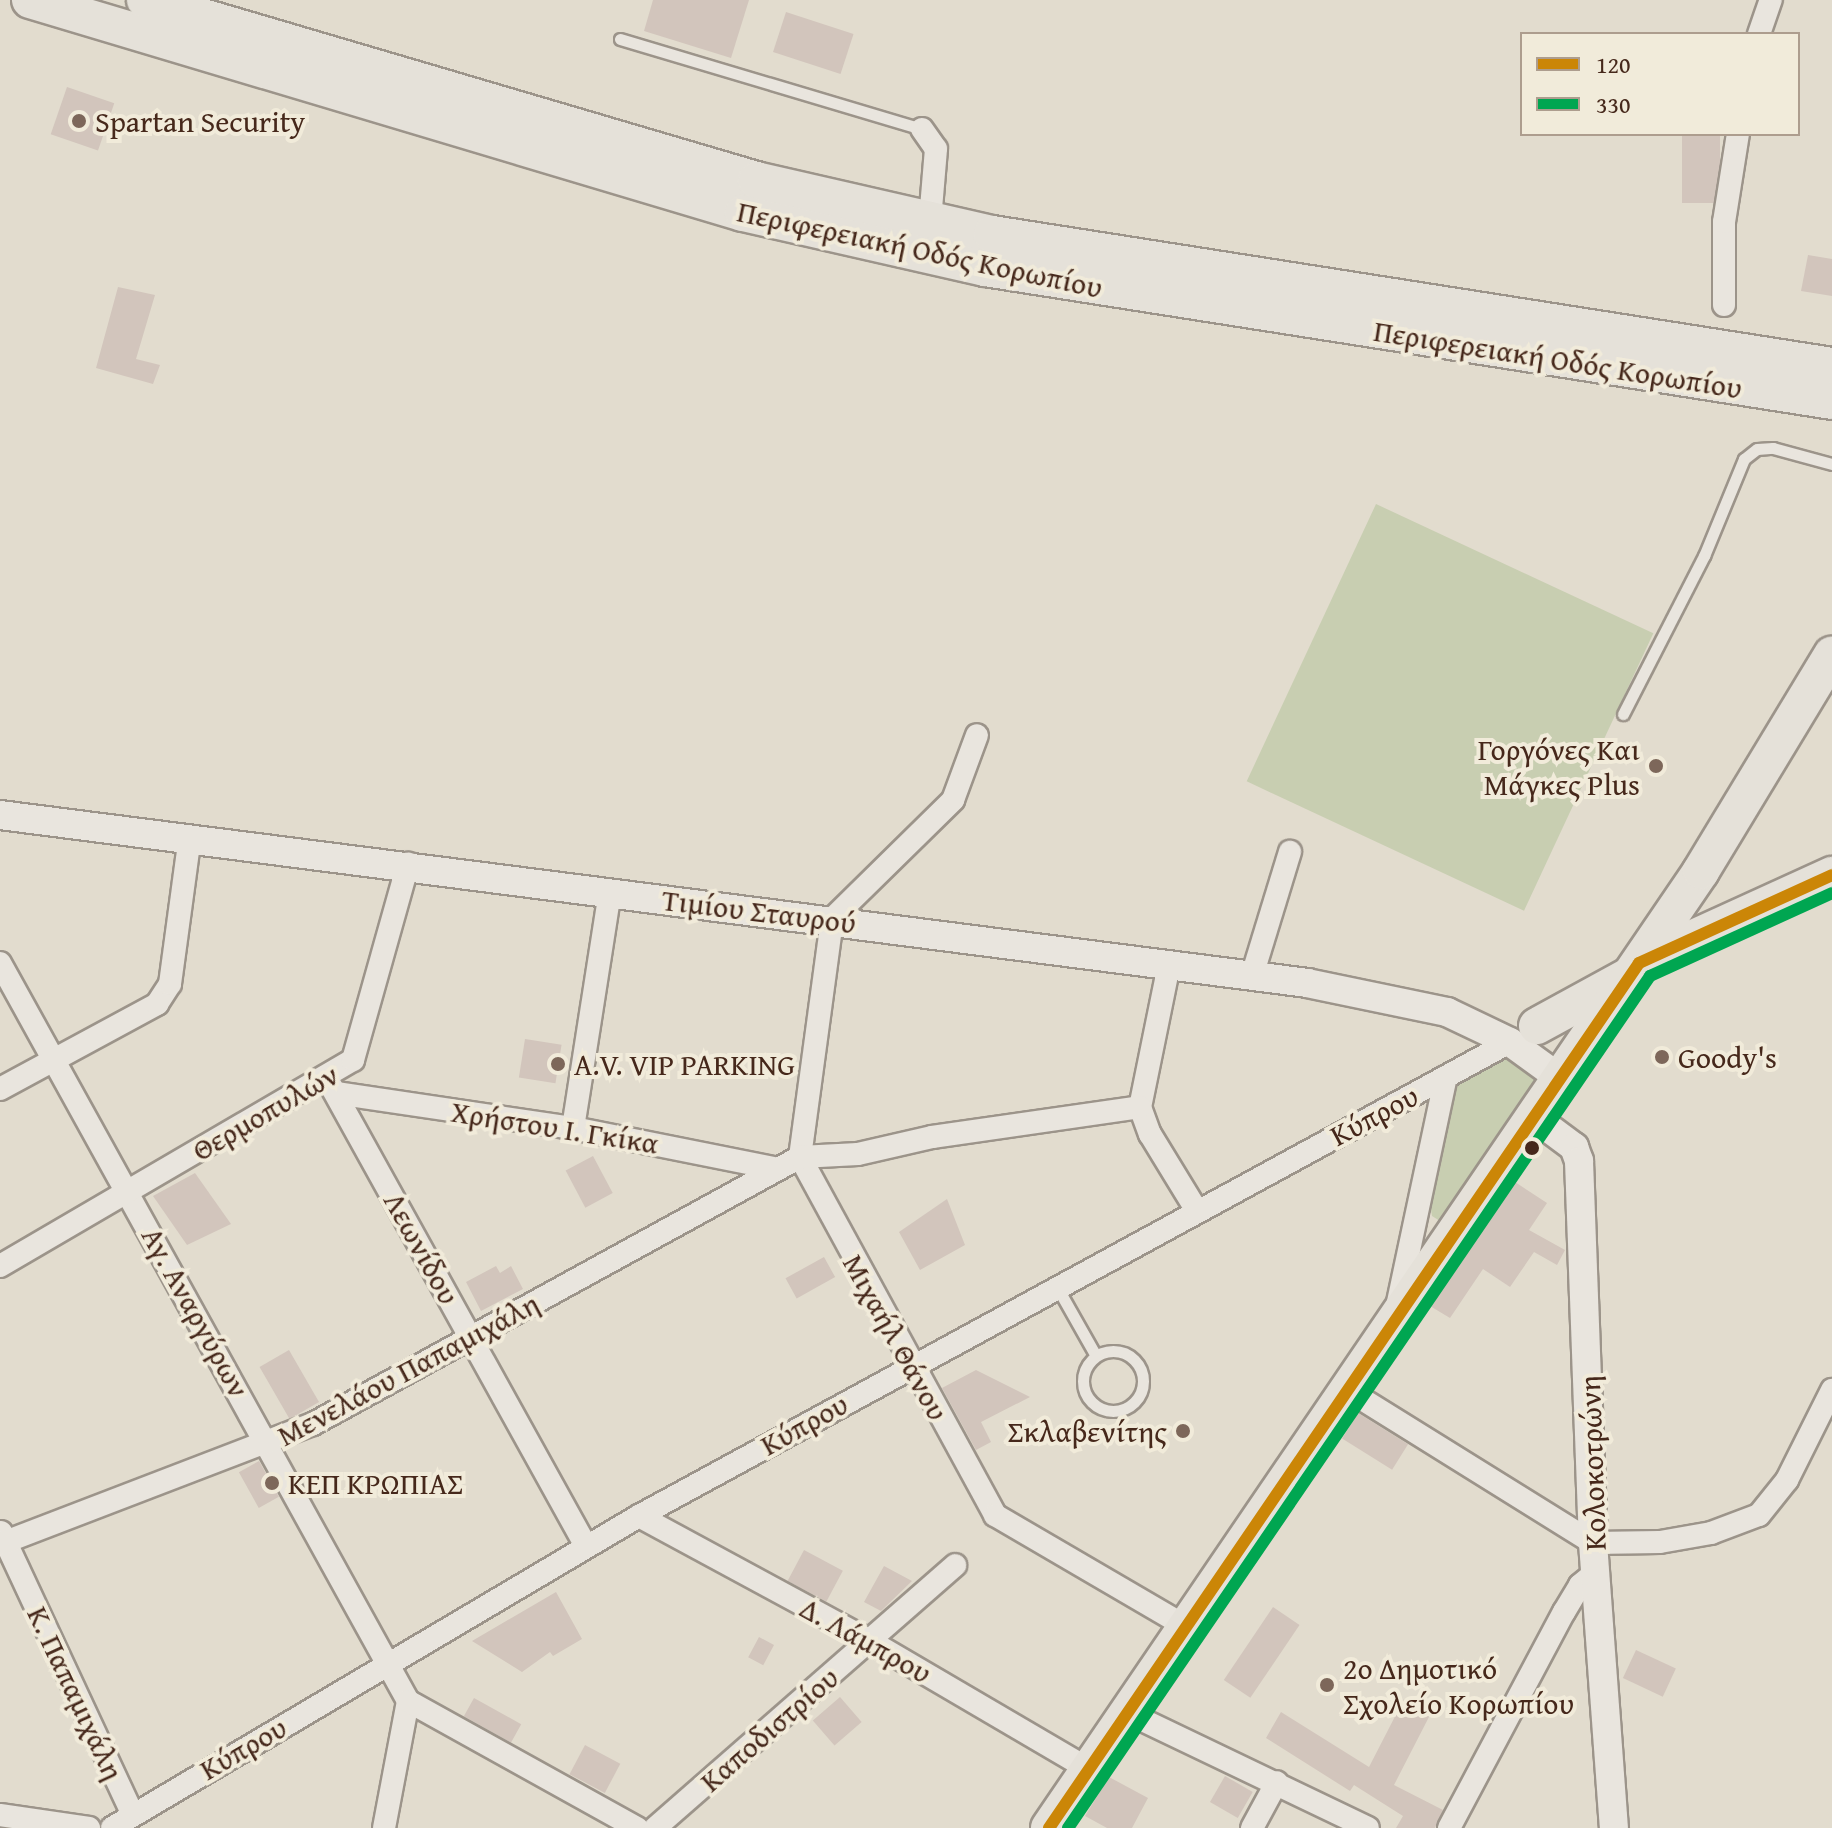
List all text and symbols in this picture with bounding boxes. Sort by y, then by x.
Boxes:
legend [1520,32,1800,136]
text: 120 [1596,47,1631,82]
text: 330 [1596,87,1631,122]
place label: Spartan Security [95,103,305,139]
marker: Spartan Security [70,112,88,130]
street label: Περιφερειακή Οδός Κορωπίου [734,193,1106,305]
street label: Περιφερειακή Οδός Κορωπίου [1371,312,1745,406]
place label: Γοργόνες Και Μάγκες Plus [1478,731,1640,802]
marker: Γοργόνες Και Μάγκες Plus [1647,757,1665,775]
street label: Τιμίου Σταυρού [660,881,858,941]
place label: Goody's [1678,1039,1777,1075]
place label: A.V. VIP PARKING [574,1046,795,1082]
marker: Goody's [1653,1048,1671,1066]
marker: A.V. VIP PARKING [549,1055,567,1073]
street label: Θερμοπυλών [186,1056,344,1168]
street label: Κύπρου [1324,1077,1424,1153]
street label: Χρήστου Ι. Γκίκα [449,1093,661,1161]
unlabelled marker [1524,1140,1540,1156]
street label: Λεωνίδου [377,1186,467,1310]
street label: Αγ. Αναργύρων [134,1221,258,1403]
street label: Μιχαήλ Θάνου [836,1248,956,1426]
street label: Μενελάου Παπαμιχάλη [271,1285,545,1453]
street label: Κολοκοτρώνη [1571,1375,1613,1551]
street label: Κύπρου [754,1385,854,1463]
place label: Σκλαβενίτης [1008,1413,1167,1449]
marker: Σκλαβενίτης [1174,1422,1192,1440]
place label: ΚΕΠ ΚΡΩΠΙΑΣ [288,1465,463,1501]
marker: ΚΕΠ ΚΡΩΠΙΑΣ [263,1474,281,1492]
street label: Δ. Λάμπρου [794,1589,938,1691]
street label: Κ. Παπαμιχάλη [20,1600,132,1786]
place label: 2ο Δημοτικό Σχολείο Κορωπίου [1343,1650,1574,1720]
street label: Καποδιστρίου [692,1659,846,1799]
marker: 2ο Δημοτικό Σχολείο Κορωπίου [1318,1676,1336,1694]
street label: Κύπρου [193,1709,293,1787]

